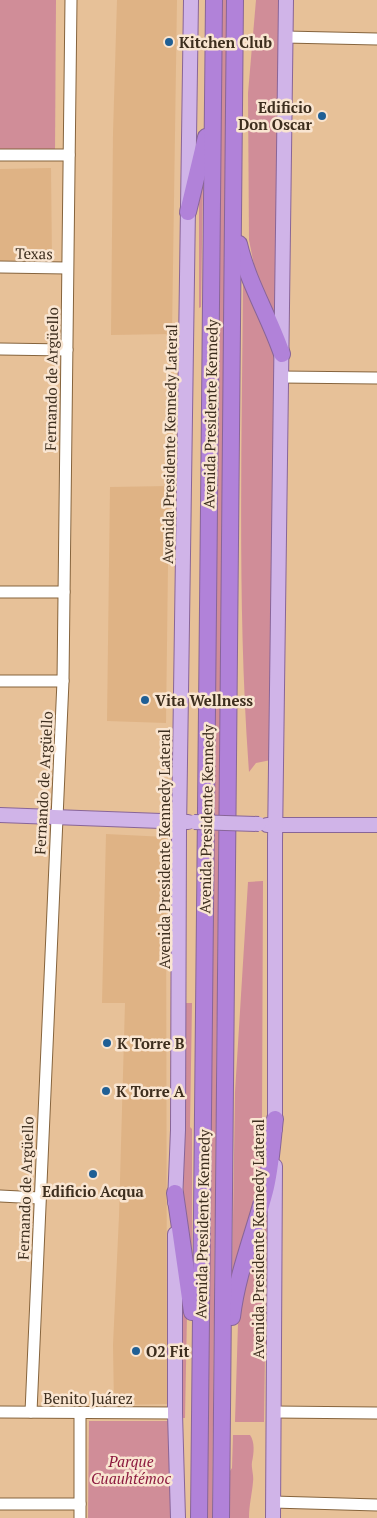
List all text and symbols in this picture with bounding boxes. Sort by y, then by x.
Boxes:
place label: Kitchen Club [179,32,272,52]
marker: Kitchen Club [163,36,175,48]
place label: Edificio Don Oscar [238,97,313,134]
marker: Edificio Don Oscar [316,110,328,122]
street label: Texas [15,243,53,263]
street label: Fernando de Argüello [40,307,62,451]
street label: Avenida Presidente Kennedy [198,319,222,509]
street label: Avenida Presidente Kennedy Lateral [157,324,181,564]
place label: Vita Wellness [155,690,253,710]
marker: Vita Wellness [139,694,151,706]
street label: Fernando de Argüello [29,711,57,855]
street label: Avenida Presidente Kennedy [194,724,218,914]
street label: Avenida Presidente Kennedy Lateral [154,729,174,969]
place label: K Torre B [117,1033,185,1053]
marker: K Torre B [101,1037,113,1049]
place label: K Torre A [116,1081,185,1101]
marker: K Torre A [100,1085,112,1097]
street label: Fernando de Argüello [12,1116,38,1260]
street label: Avenida Presidente Kennedy Lateral [248,1119,268,1359]
street label: Avenida Presidente Kennedy [190,1129,214,1319]
marker: Edificio Acqua [87,1168,99,1180]
place label: Edificio Acqua [42,1181,145,1201]
place label: O2 Fit [146,1341,189,1361]
marker: O2 Fit [130,1345,142,1357]
street label: Benito Juárez [43,1388,133,1408]
park label: Parque Cuauhtémoc [91,1451,172,1488]

